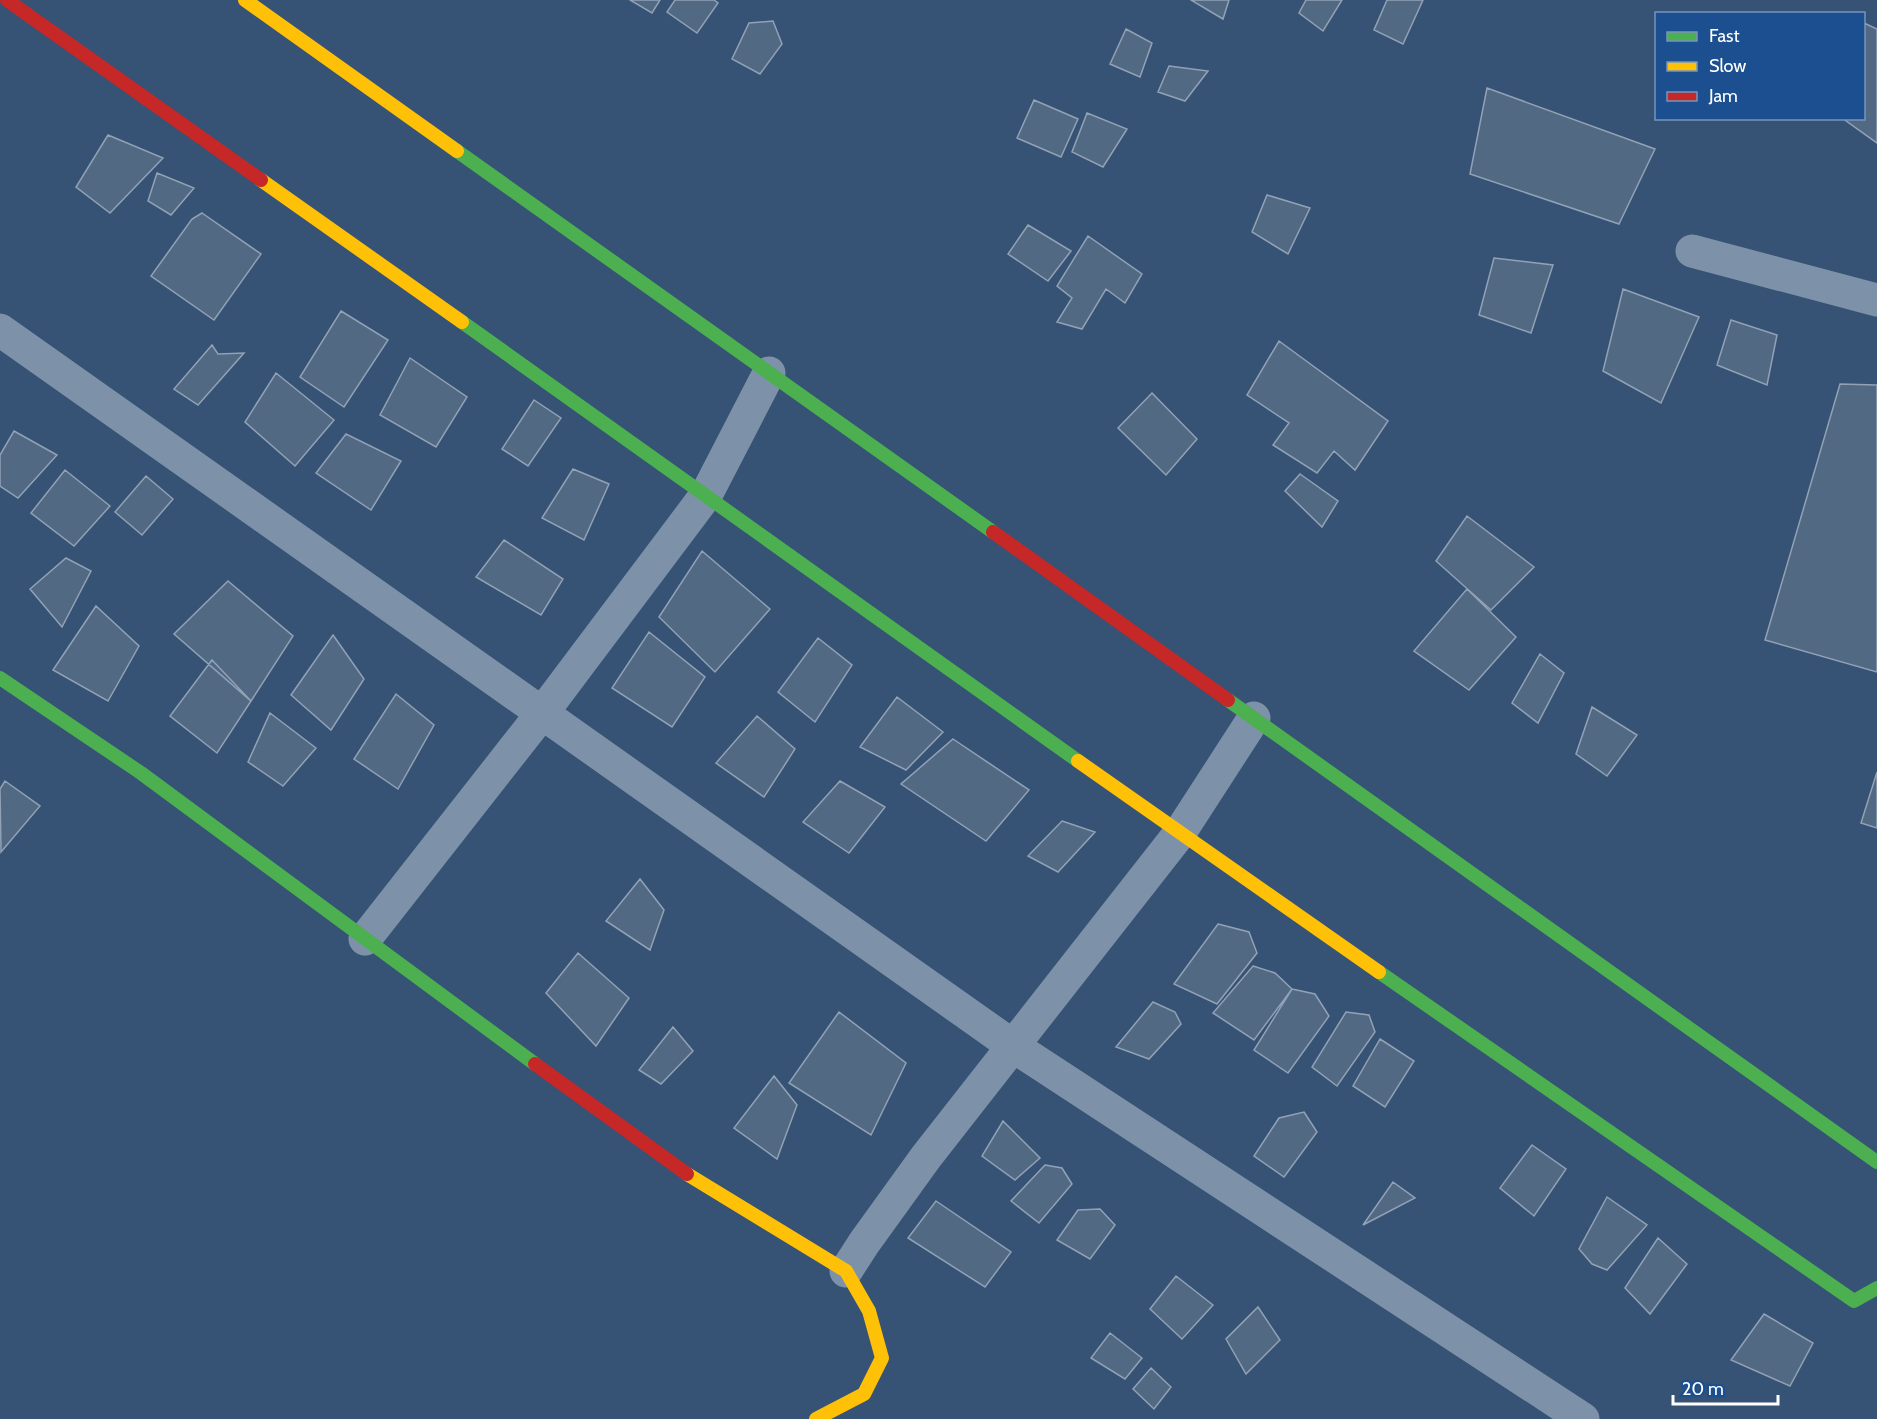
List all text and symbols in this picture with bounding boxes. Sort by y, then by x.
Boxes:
legend [1655,12,1865,120]
text: Fast [1709,25,1740,47]
text: Slow [1709,55,1746,77]
text: Jam [1708,85,1738,107]
scale bar [1673,1368,1778,1406]
text: 20 m [1682,1378,1724,1400]

